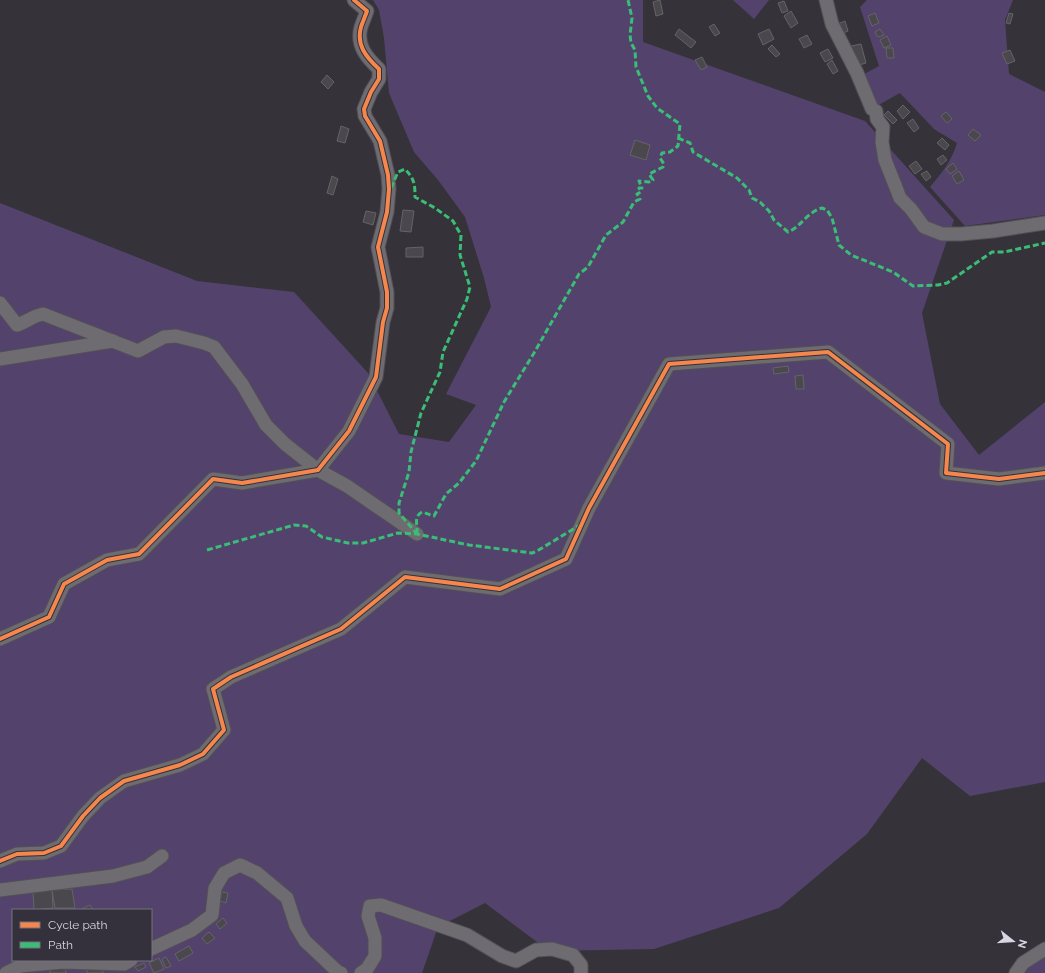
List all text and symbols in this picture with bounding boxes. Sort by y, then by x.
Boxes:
legend [12,909,152,961]
text: Cycle path [48,918,107,932]
north arrow [993,921,1033,961]
text: Path [48,938,73,952]
text: N [1015,938,1030,950]

